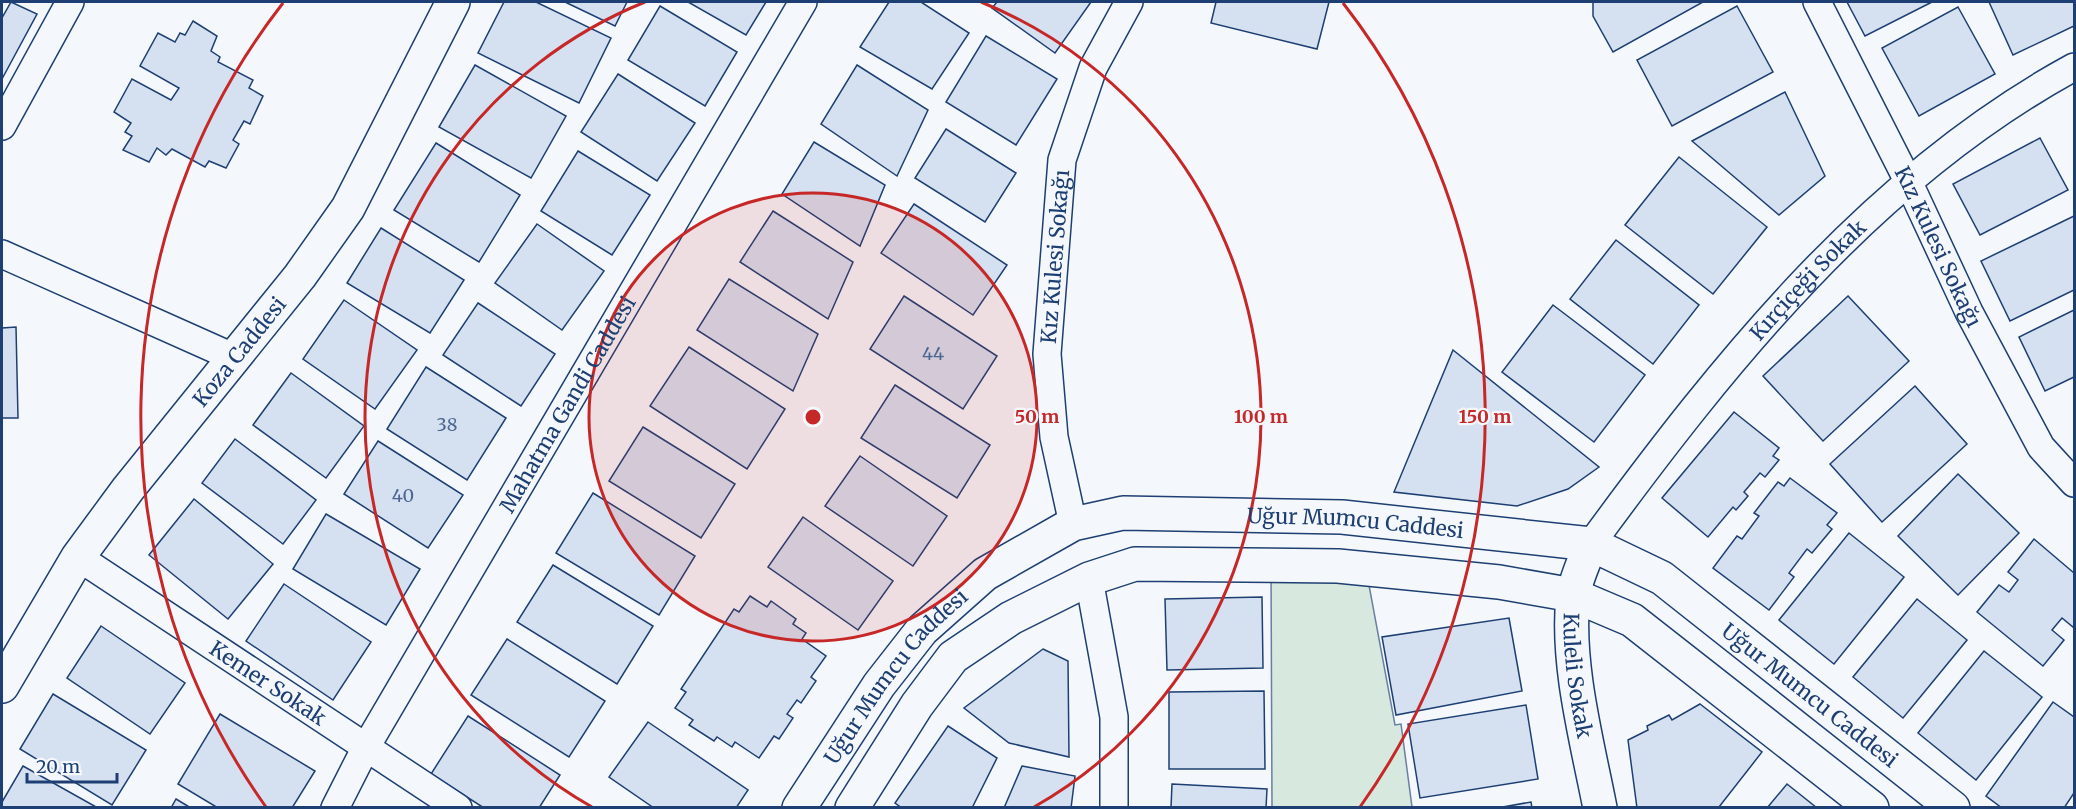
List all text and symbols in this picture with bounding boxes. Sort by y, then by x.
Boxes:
street label: Kız Kulesi Sokağı [1889,161,1988,332]
street label: Kız Kulesi Sokağı [1034,168,1075,345]
street label: Kırçiçeği Sokak [1744,213,1872,346]
street label: Koza Caddesi [187,291,292,412]
street label: Mahatma Gandi Caddesi [493,291,641,517]
house number: 44 [922,342,944,365]
text: 50 m [1015,405,1059,428]
text: 100 m [1234,405,1288,428]
text: 150 m [1459,405,1511,428]
centre of rings [803,407,823,427]
house number: 38 [437,413,457,436]
house number: 40 [392,484,414,507]
street label: Uğur Mumcu Caddesi [1247,502,1465,544]
street label: Uğur Mumcu Caddesi [818,582,973,769]
street label: Kuleli Sokak [1558,613,1599,741]
street label: Uğur Mumcu Caddesi [1716,617,1904,773]
street label: Kemer Sokak [205,634,332,731]
scale bar [27,746,117,784]
text: 20 m [36,755,80,778]

